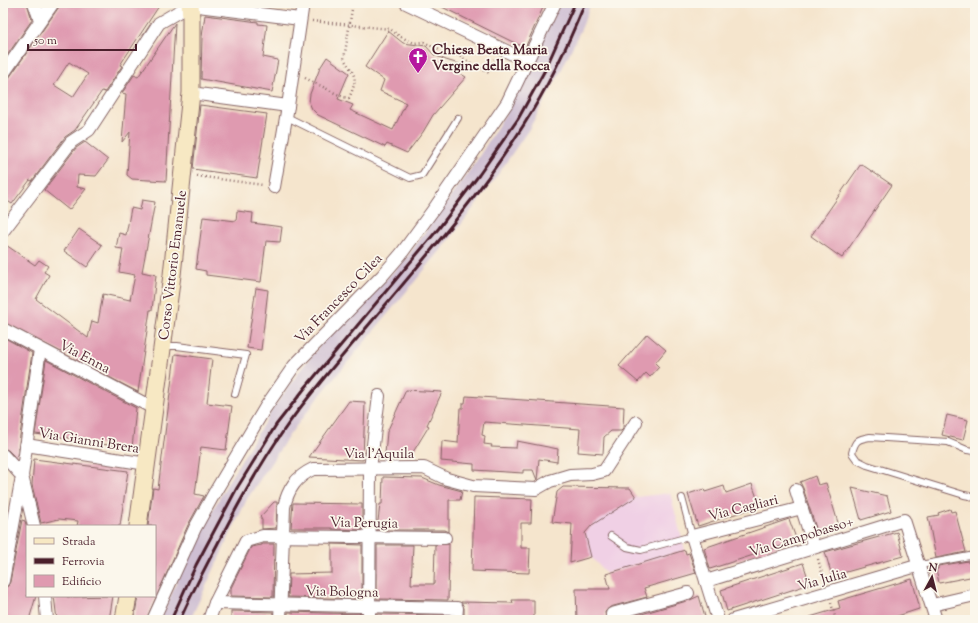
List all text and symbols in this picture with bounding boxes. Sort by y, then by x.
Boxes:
scale bar [28,26,136,52]
text: 50 m [33,32,57,50]
place label: Chiesa Beata Maria Vergine della Rocca [432,41,551,77]
church icon: Chiesa Beata Maria Vergine della Rocca [407,46,429,74]
street label: Corso Vittorio Emanuele [155,189,193,341]
street label: Via Francesco Cilea [291,249,388,349]
street label: Via Enna [55,336,114,380]
street label: Via Gianni Brera [37,424,141,460]
street label: Via l'Aquila [344,445,415,465]
street label: Via Cagliari [706,491,781,527]
street label: Via Perugia [330,513,399,535]
street label: Via Campobasso+ [747,513,856,563]
legend [26,525,156,597]
text: Strada [62,533,96,551]
text: Ferrovia [62,553,105,571]
north arrow [912,557,952,597]
text: N [927,559,939,577]
street label: Via Julia [796,564,850,597]
text: Edificio [62,573,102,591]
street label: Via Bologna [305,582,379,604]

